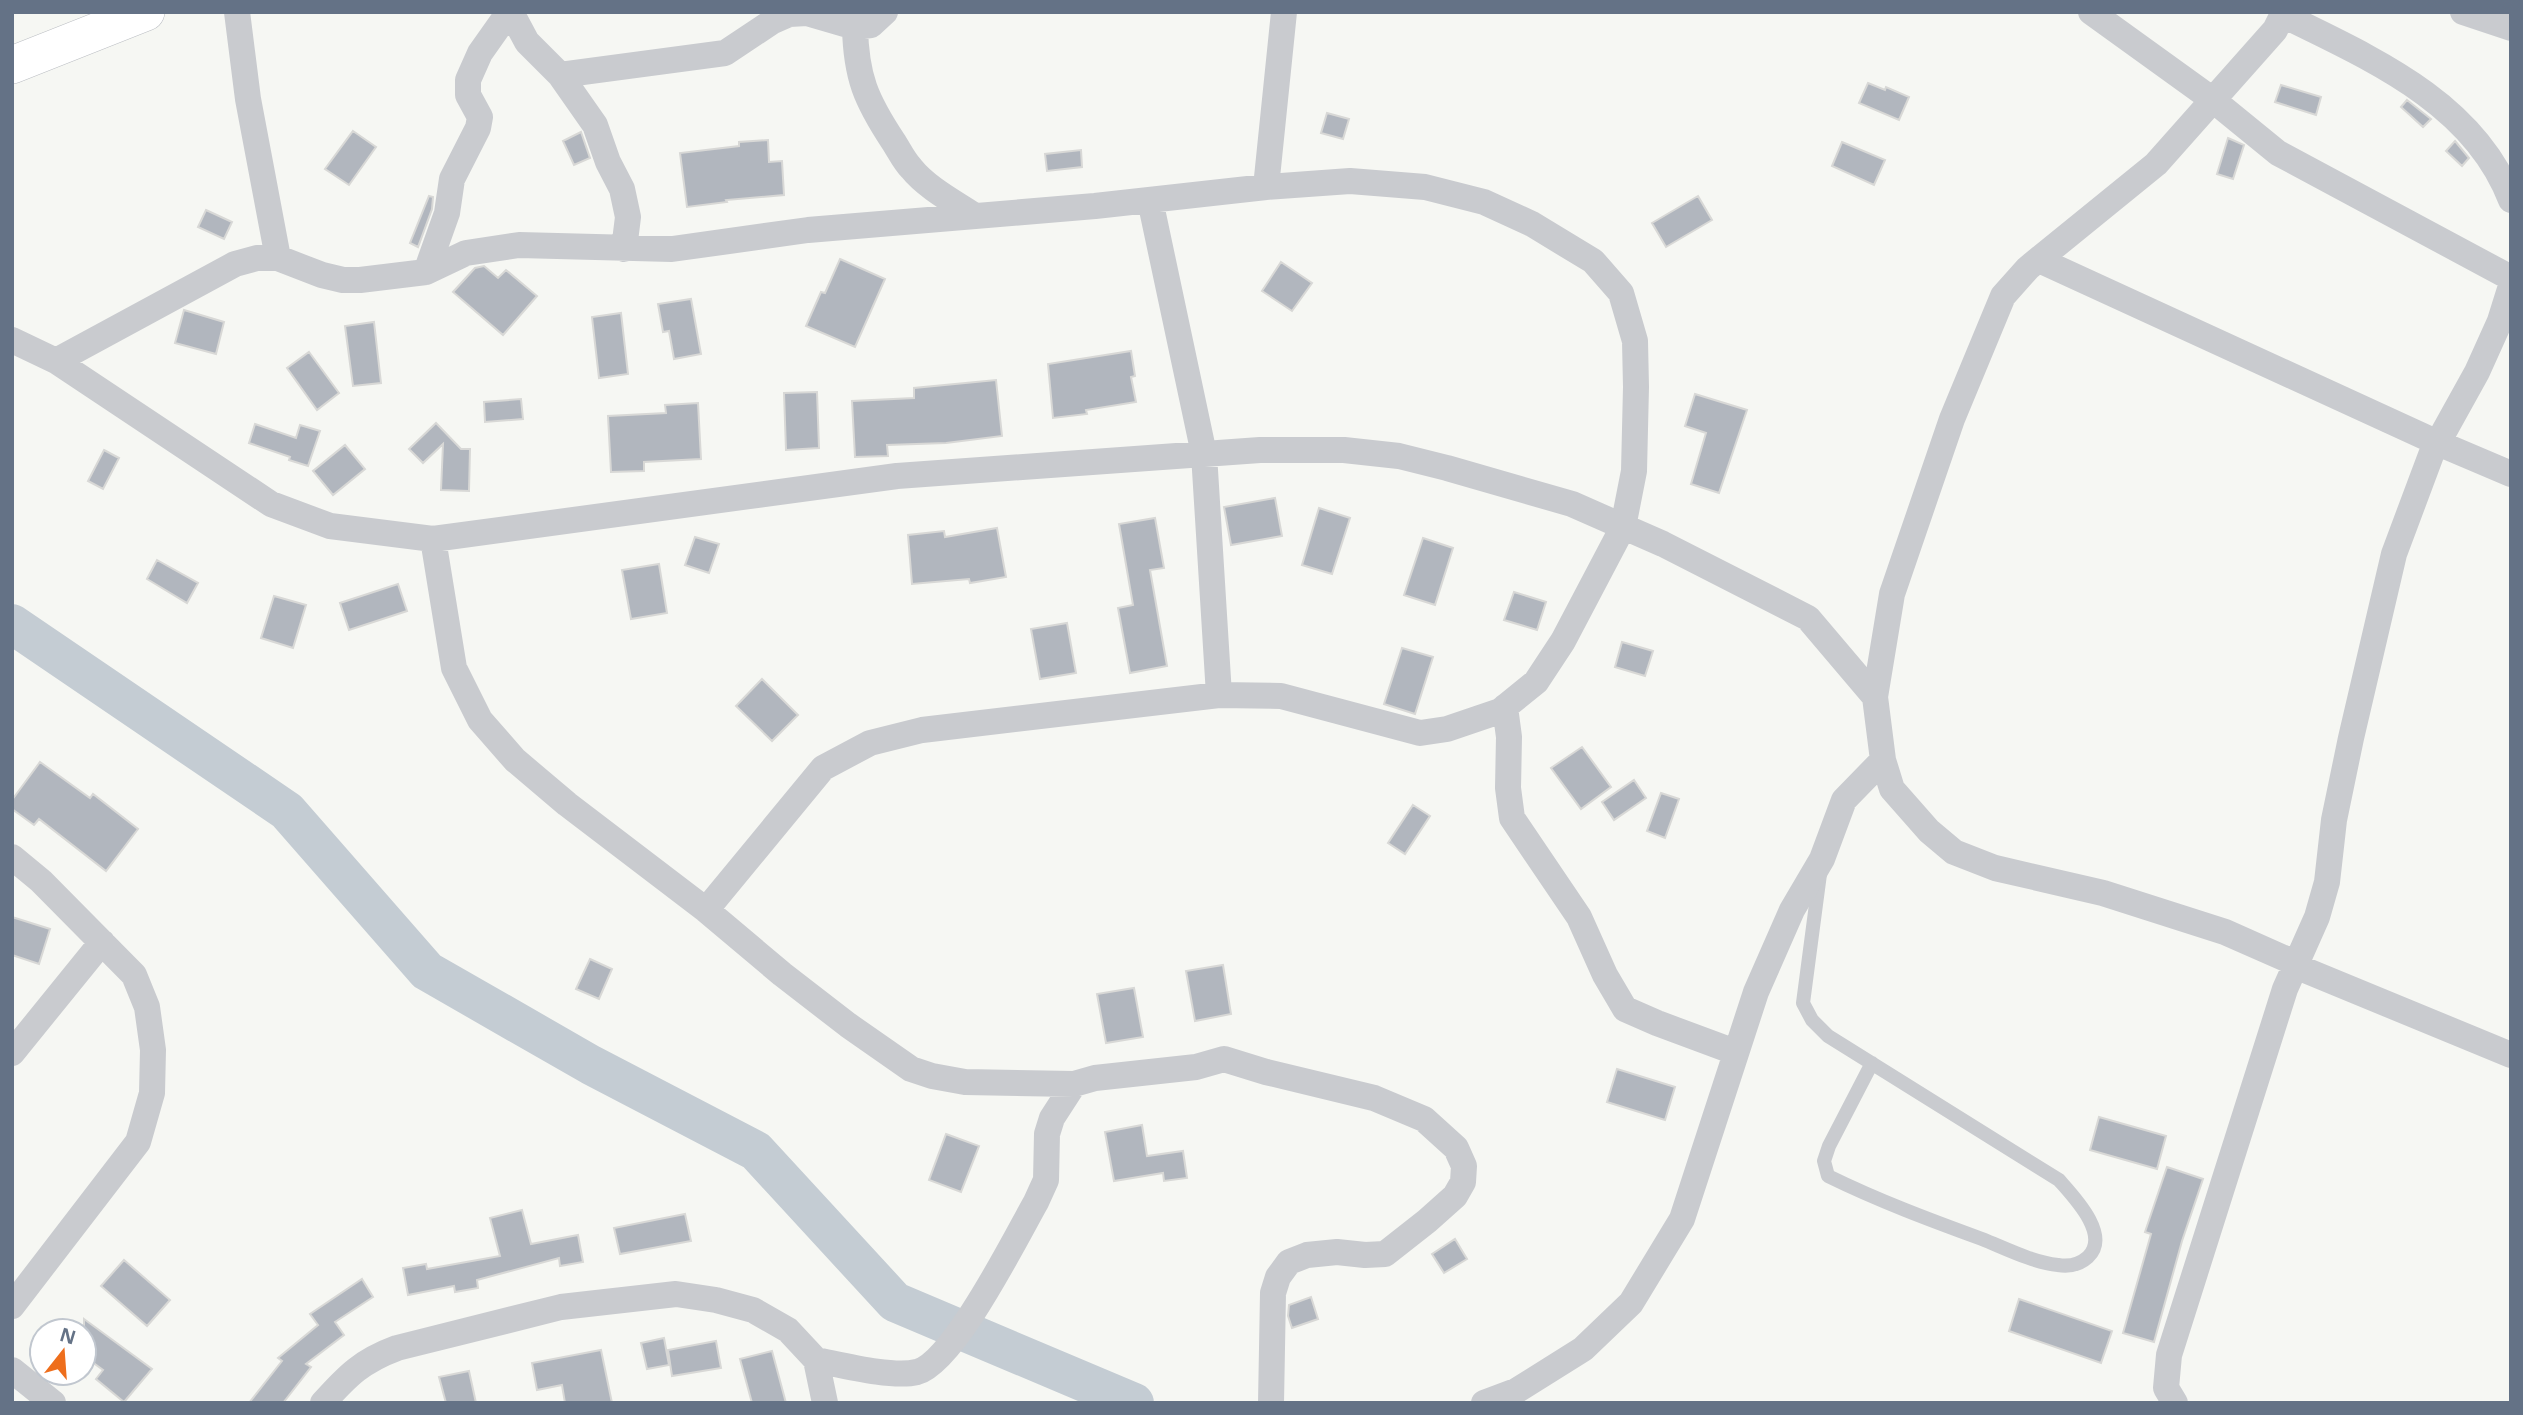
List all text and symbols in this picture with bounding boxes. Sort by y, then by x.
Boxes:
north arrow [28,1317,98,1387]
text: N [57,1321,79,1350]

